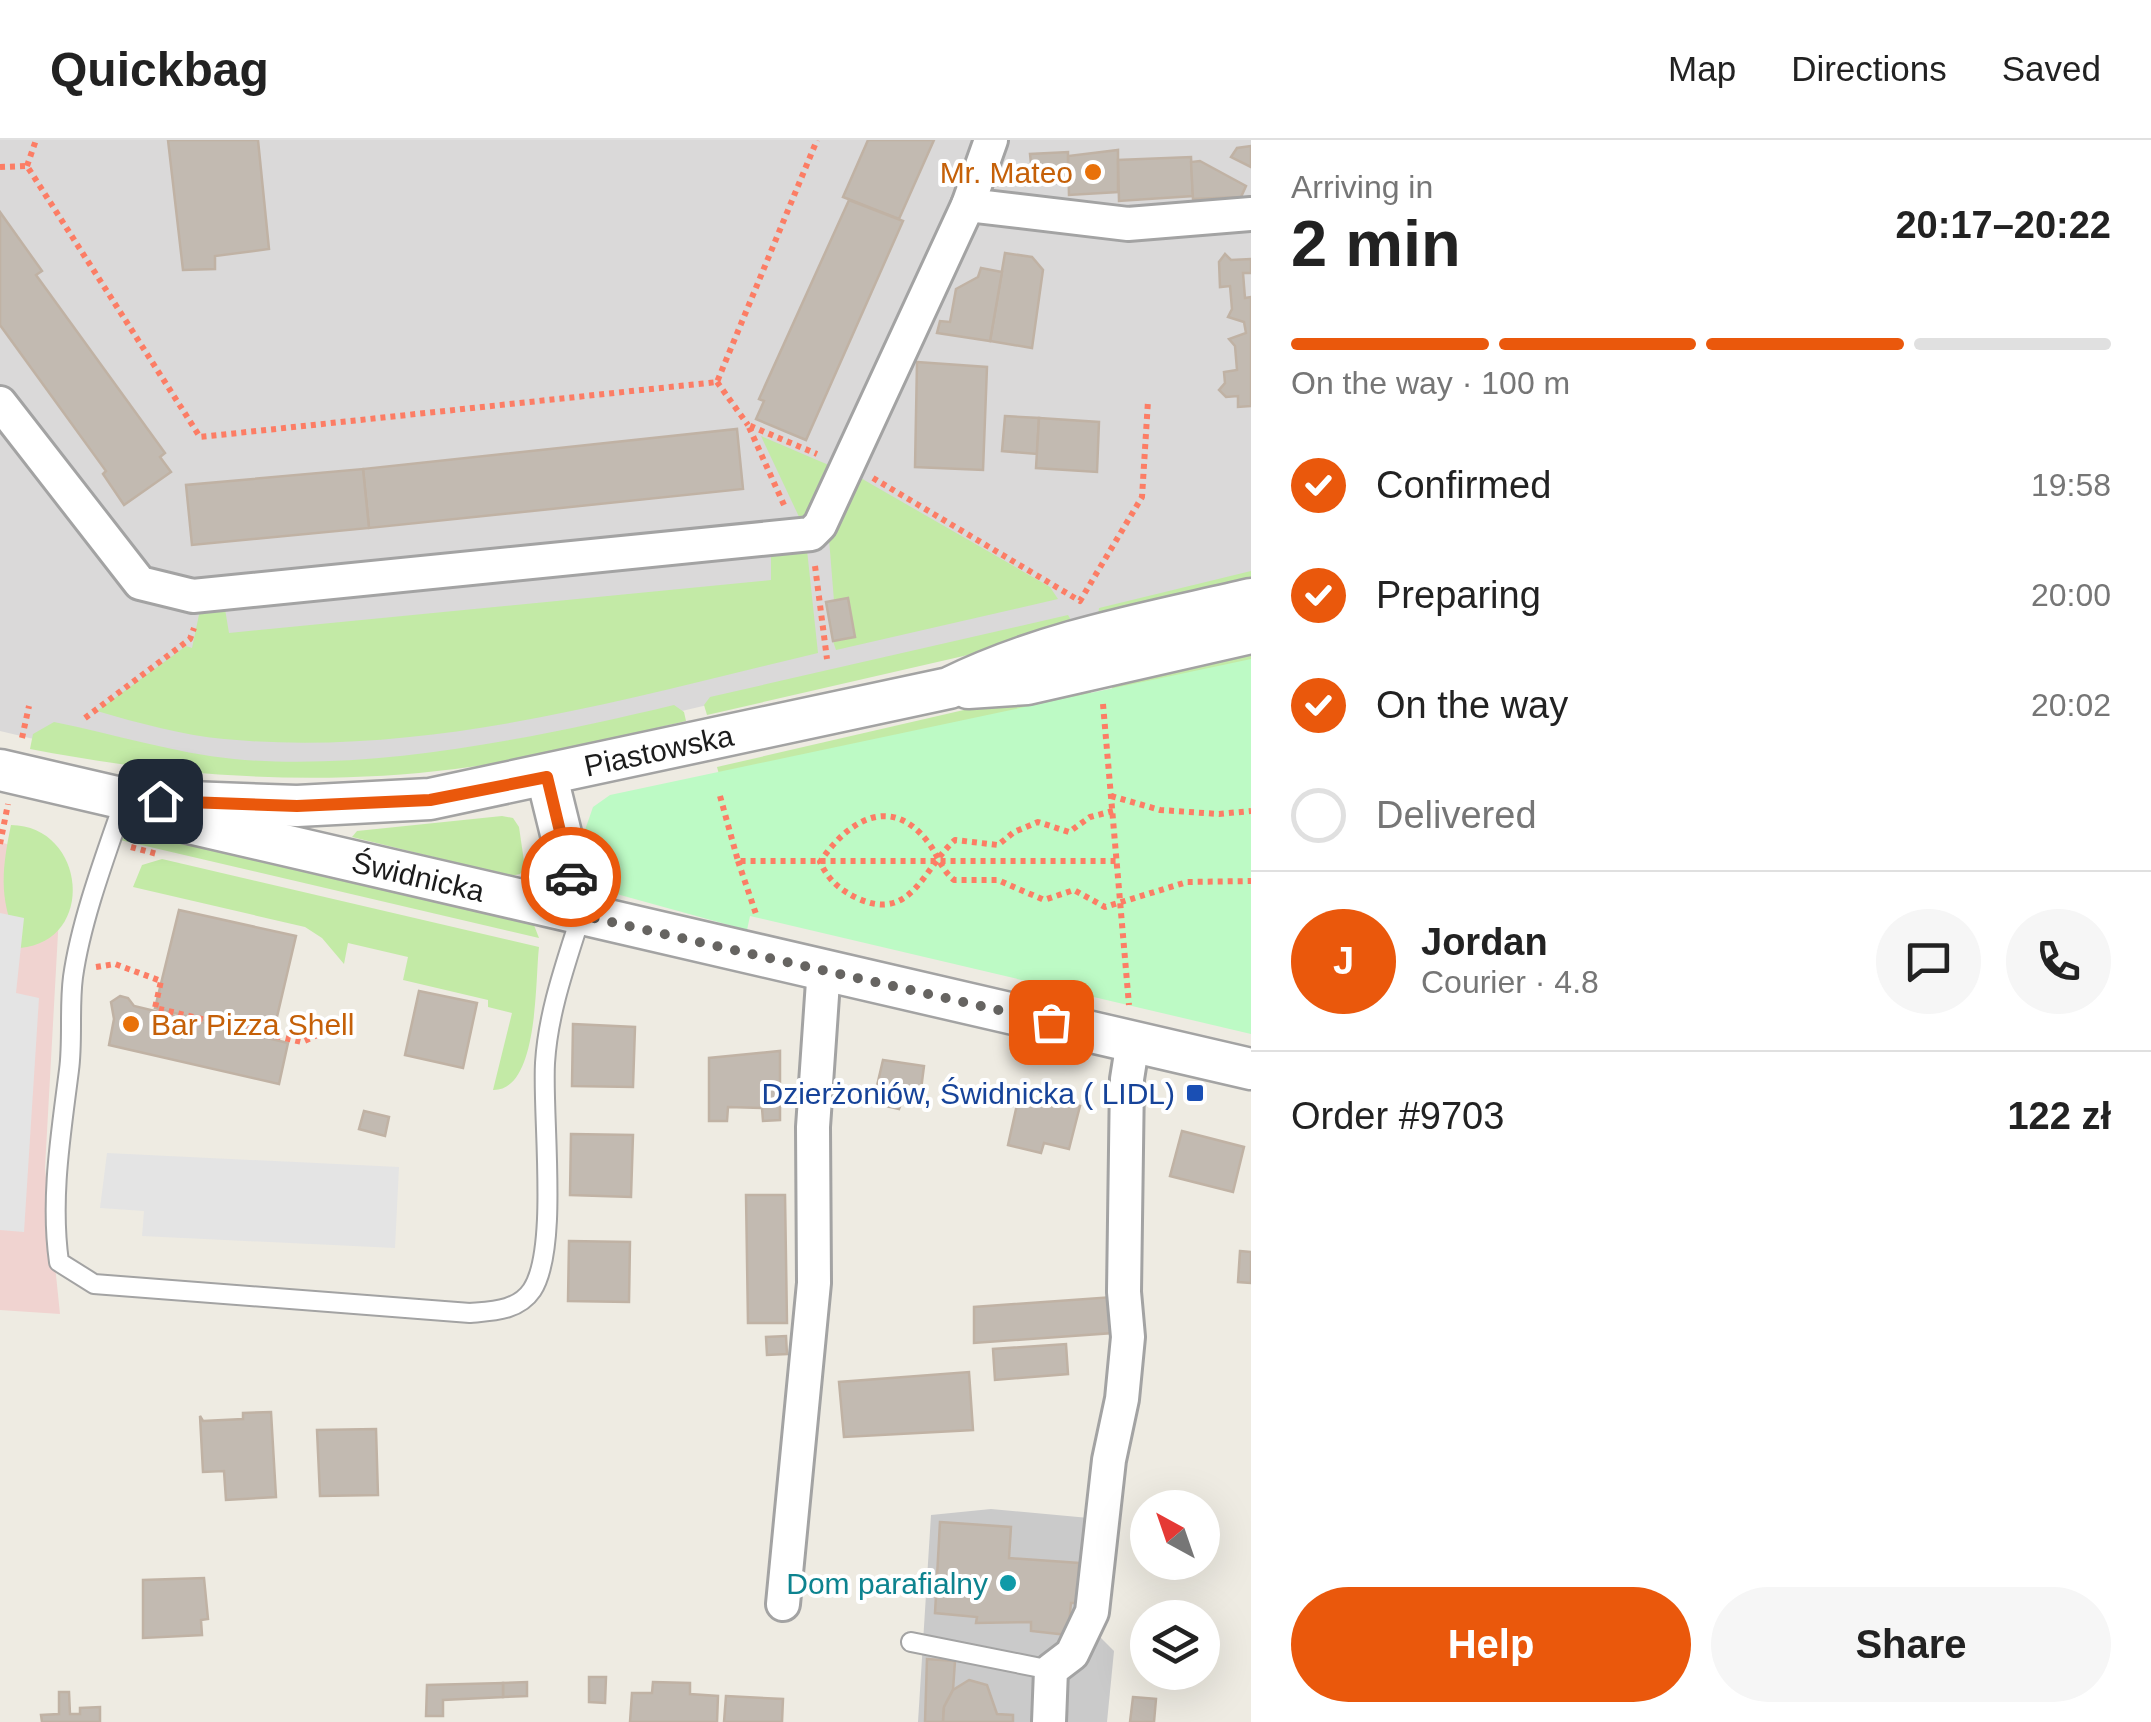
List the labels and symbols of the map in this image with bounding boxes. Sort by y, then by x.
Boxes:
place label: Mr. Mateo [940,156,1073,189]
marker: Mr. Mateo [1082,161,1104,183]
street label: Piastowska [581,718,737,782]
pin [118,759,203,844]
courier [521,827,621,927]
street label: Świdnicka [349,845,488,907]
pin [1009,980,1094,1065]
place label: Bar Pizza Shell [151,1008,354,1041]
marker: Bar Pizza Shell [120,1013,142,1035]
place label: Dzierżoniów, Świdnicka ( LIDL) [762,1077,1175,1110]
marker: Dzierżoniów, Świdnicka ( LIDL) [1184,1082,1206,1104]
north arrow [1130,1490,1220,1580]
place label: Dom parafialny [786,1567,988,1600]
marker: Dom parafialny [997,1572,1019,1594]

